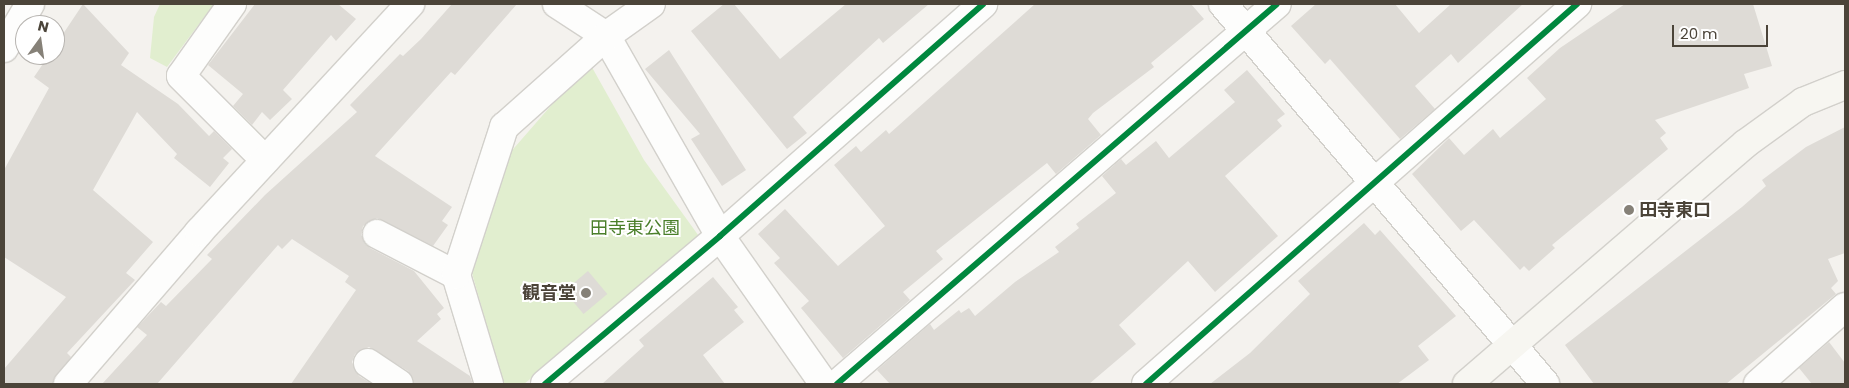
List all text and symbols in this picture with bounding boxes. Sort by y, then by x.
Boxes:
north arrow [15,15,65,65]
text: N [36,15,51,37]
scale bar [1674,15,1770,47]
text: 20 m [1680,23,1718,44]
place label: 田寺東口 [1639,199,1711,221]
marker: 田寺東口 [1623,204,1635,216]
park label: 田寺東公園 [590,217,680,239]
place label: 観音堂 [522,282,576,304]
marker: 観音堂 [580,287,592,299]

